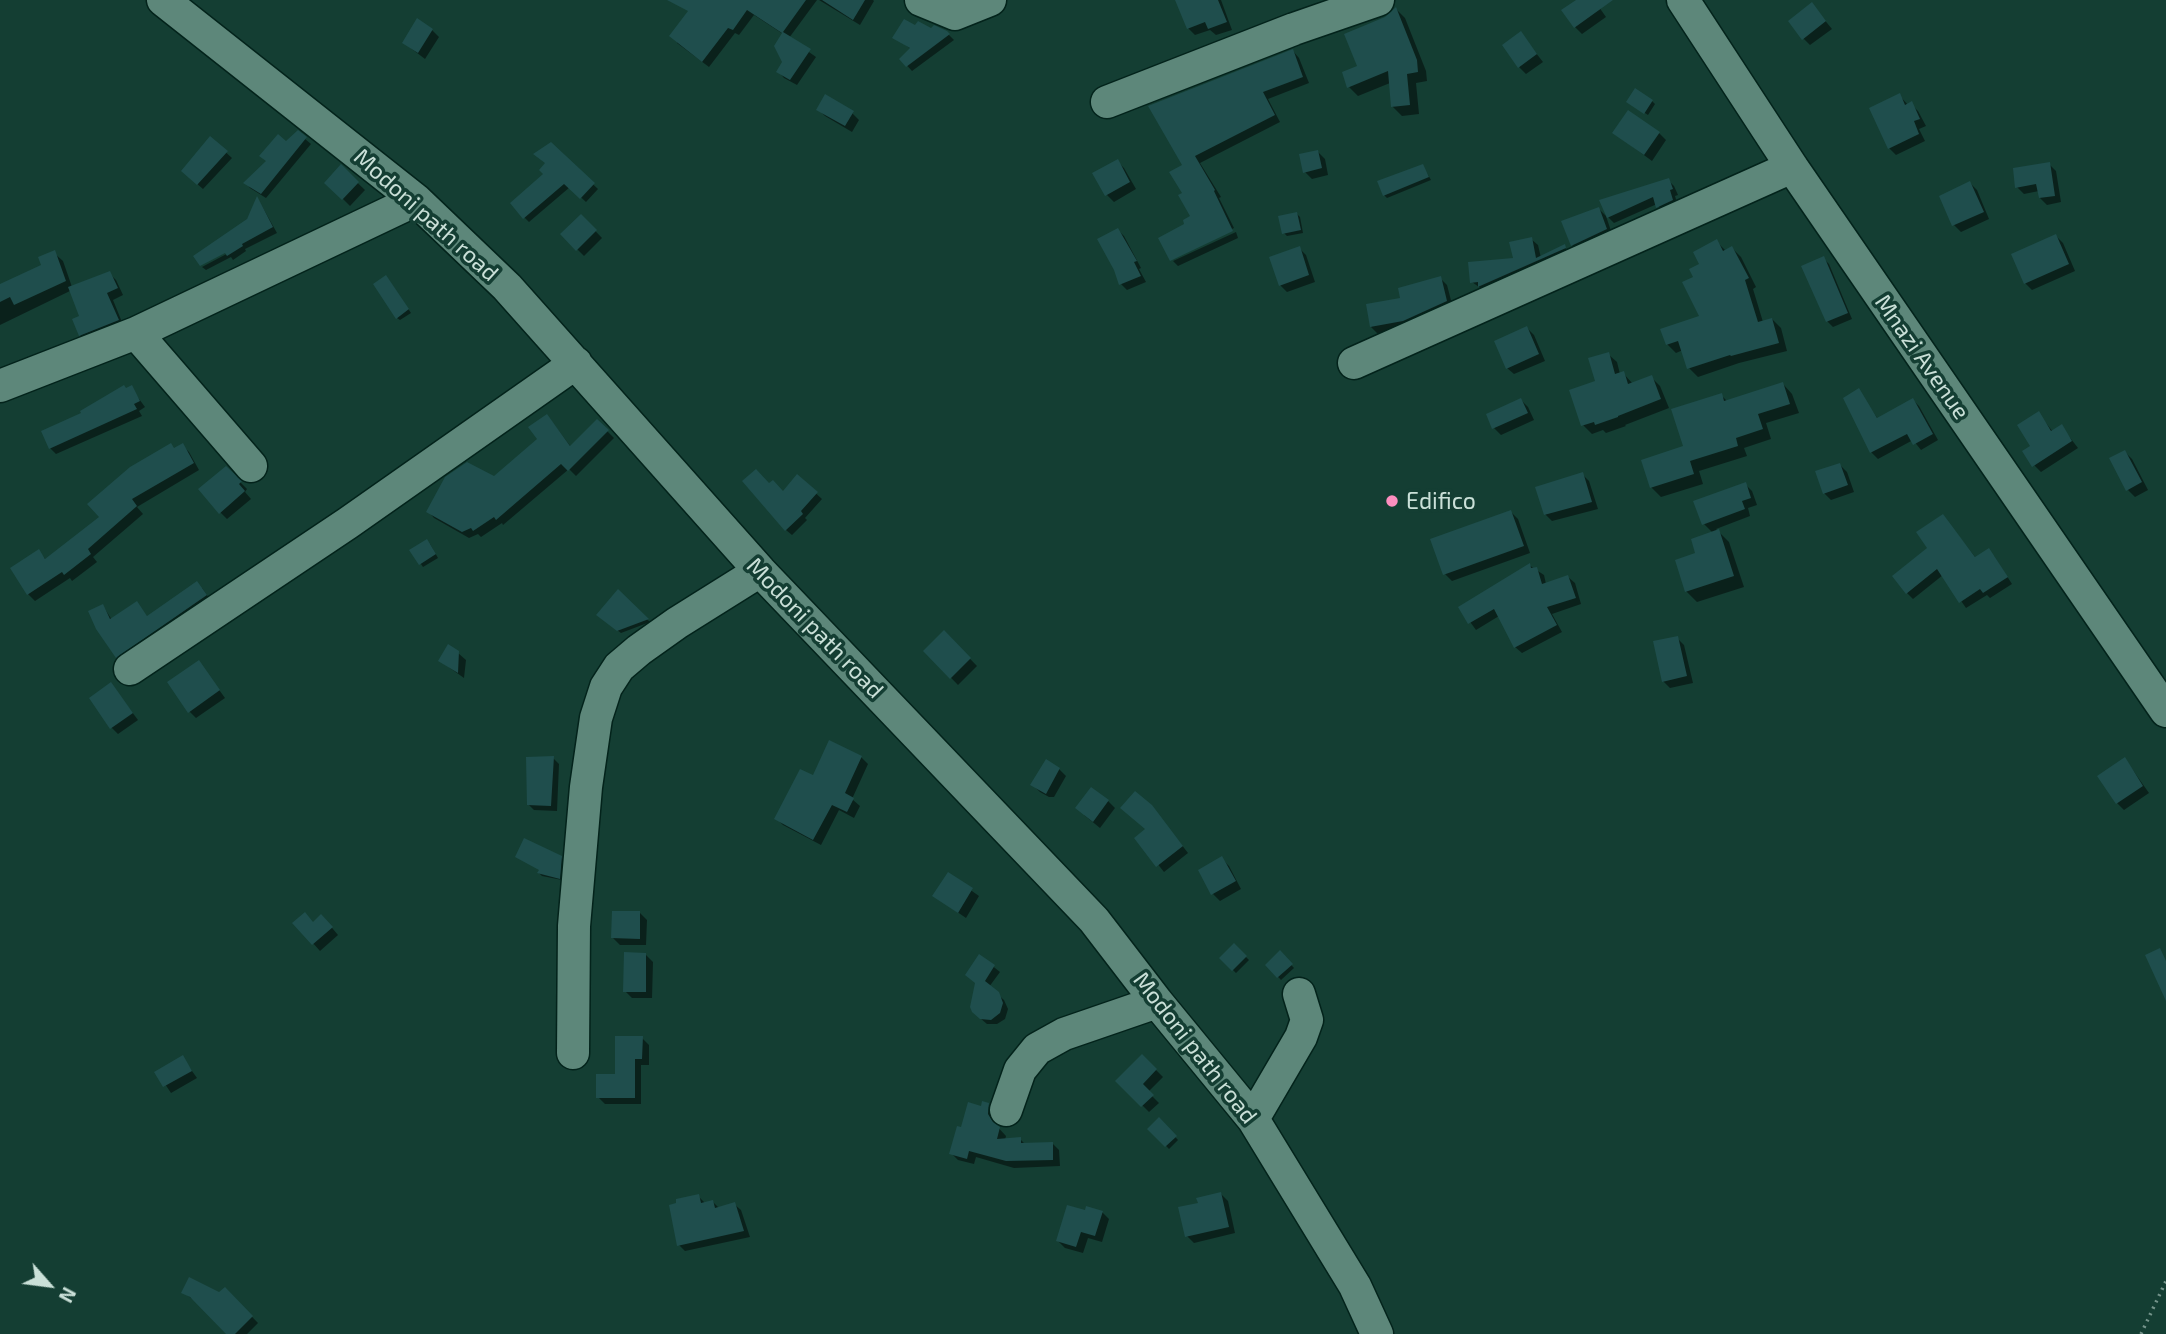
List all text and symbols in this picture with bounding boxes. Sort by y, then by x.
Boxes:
street label: Modoni path road [348,143,504,287]
street label: Mnazi Avenue [1869,289,1975,425]
place label: Edifico [1406,487,1476,515]
marker: Edifico [1384,493,1400,509]
street label: Modoni path road [741,552,889,704]
street label: Modoni path road [1127,967,1263,1129]
north arrow [14,1250,84,1320]
text: N [55,1284,81,1307]

